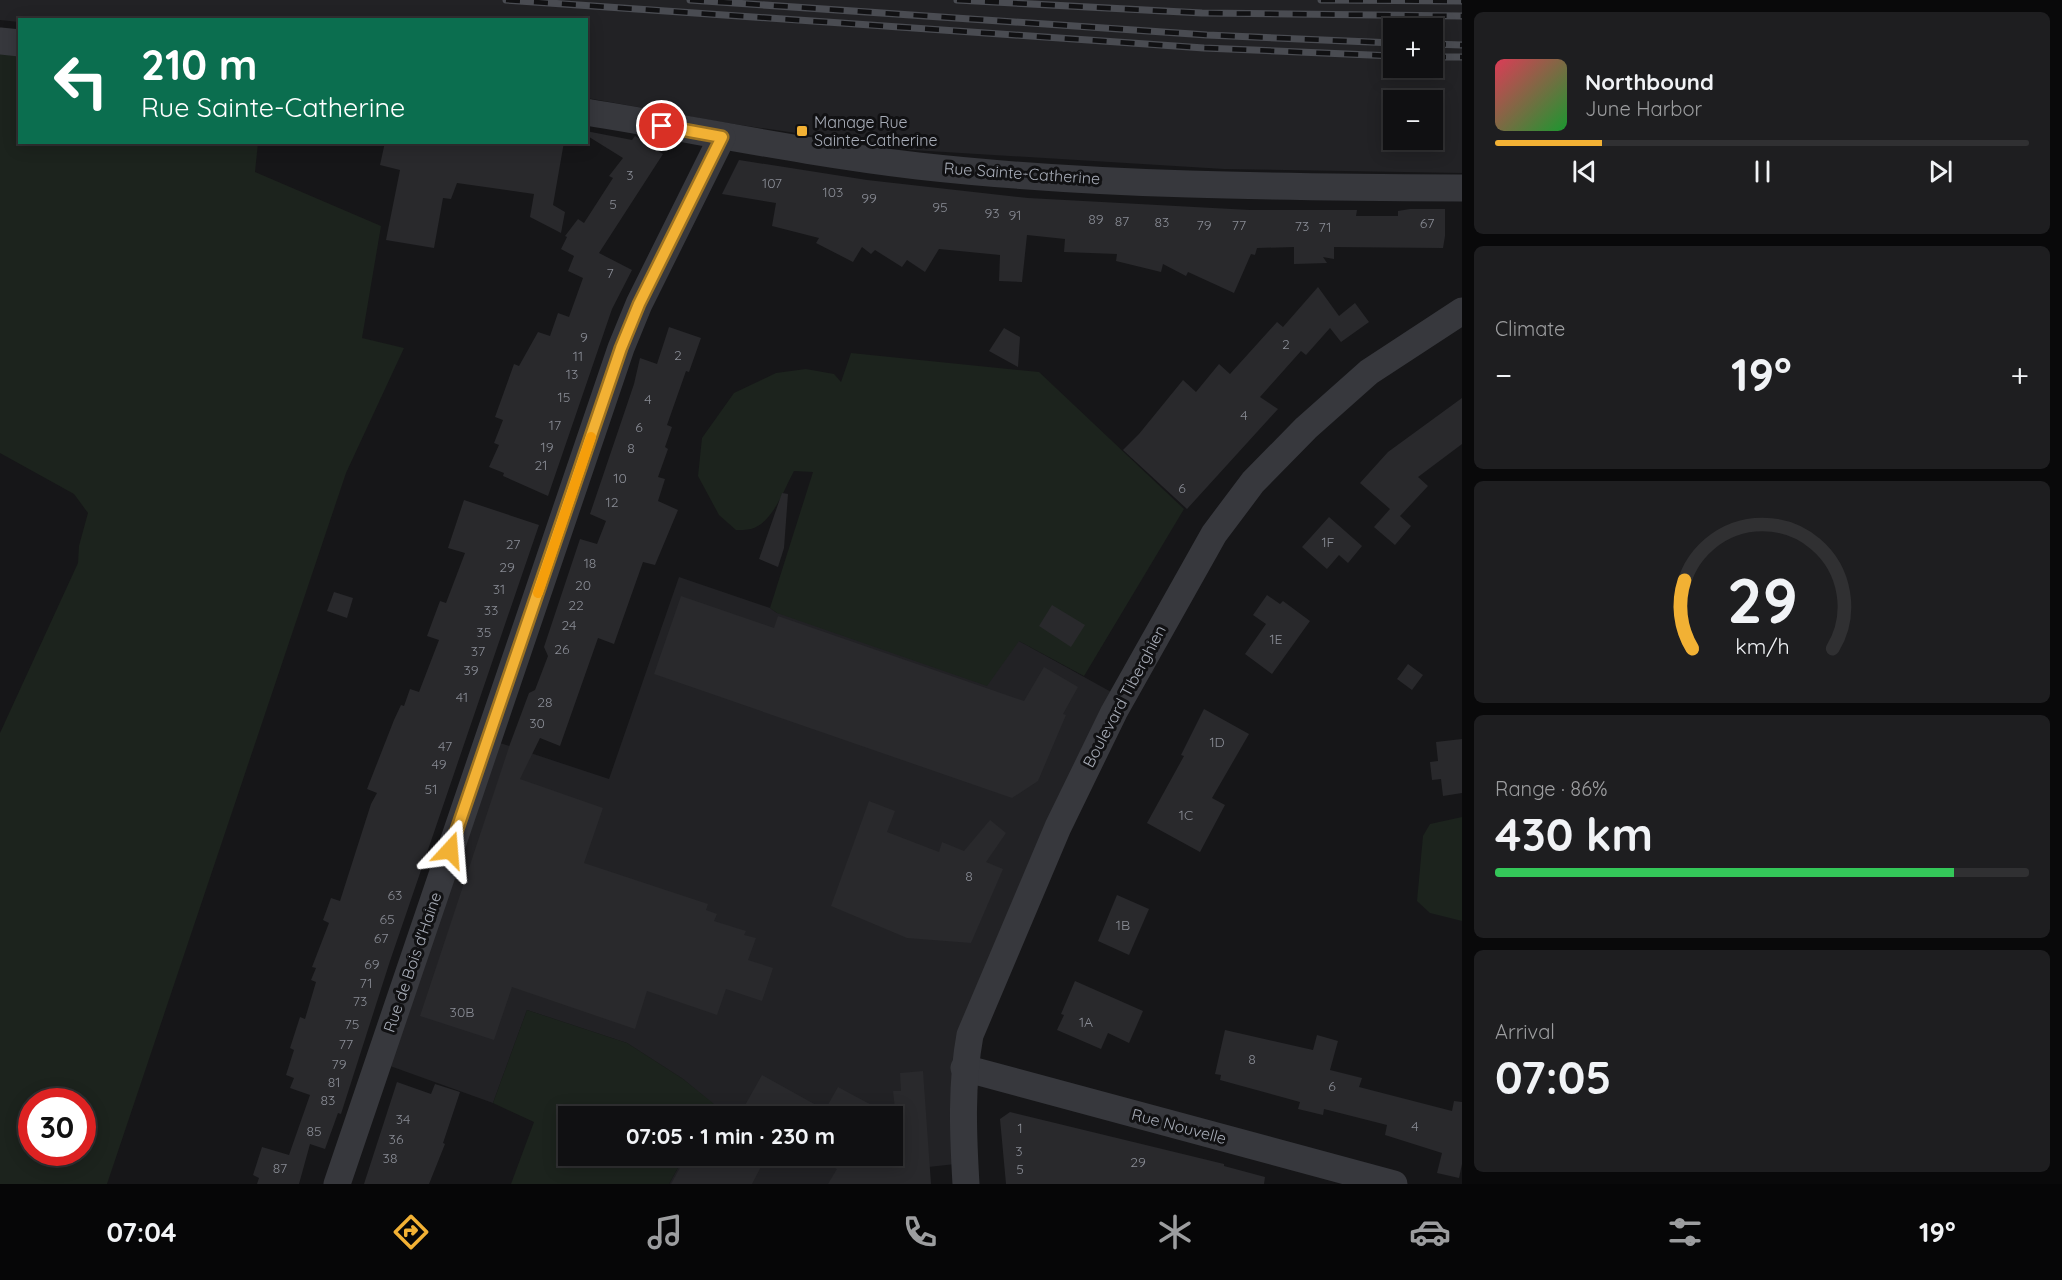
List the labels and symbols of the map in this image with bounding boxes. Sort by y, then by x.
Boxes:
pin [636,100,687,151]
place label: Manage Rue Sainte-Catherine [814,112,938,150]
marker: Manage Rue Sainte-Catherine [795,124,809,138]
street label: Rue Sainte-Catherine [943,158,1101,188]
house number: 3 [626,166,634,184]
house number: 107 [762,174,782,192]
house number: 103 [823,183,843,201]
house number: 99 [861,189,877,207]
house number: 5 [609,195,617,213]
house number: 95 [932,198,948,216]
house number: 93 [984,204,1000,222]
house number: 91 [1008,206,1022,224]
house number: 89 [1088,210,1104,228]
house number: 87 [1115,212,1129,230]
house number: 83 [1155,213,1169,231]
house number: 67 [1420,214,1434,232]
house number: 79 [1197,216,1212,234]
house number: 77 [1232,216,1246,234]
house number: 73 [1295,217,1309,235]
house number: 71 [1318,218,1332,236]
house number: 7 [606,264,614,282]
house number: 9 [580,328,588,346]
house number: 2 [1282,335,1290,353]
house number: 2 [674,346,682,364]
house number: 11 [573,347,583,365]
house number: 13 [566,365,578,383]
house number: 15 [558,388,570,406]
house number: 4 [644,390,652,408]
house number: 4 [1240,406,1248,424]
house number: 17 [549,416,561,434]
house number: 6 [635,418,643,436]
house number: 19 [541,438,554,456]
house number: 8 [627,439,635,457]
house number: 21 [535,456,547,474]
house number: 10 [613,469,627,487]
house number: 6 [1178,479,1186,497]
house number: 12 [606,493,619,511]
house number: 1F [1321,533,1335,551]
house number: 27 [506,535,520,553]
house number: 18 [584,554,596,572]
house number: 29 [499,558,515,576]
house number: 20 [575,576,591,594]
house number: 31 [493,580,505,598]
house number: 22 [568,596,584,614]
house number: 33 [484,601,498,619]
house number: 24 [562,616,576,634]
street label: Boulevard Tiberghien [1078,621,1170,771]
house number: 35 [477,623,491,641]
house number: 1E [1269,630,1283,648]
house number: 26 [554,640,570,658]
house number: 37 [471,642,485,660]
house number: 39 [463,661,479,679]
house number: 41 [456,688,468,706]
house number: 28 [537,693,553,711]
house number: 30 [529,714,545,732]
house number: 1D [1209,733,1225,751]
house number: 47 [438,737,452,755]
house number: 49 [432,755,447,773]
house number: 51 [425,780,437,798]
house number: 1C [1179,806,1193,824]
position arrow [418,818,482,882]
house number: 8 [965,867,973,885]
house number: 63 [388,886,402,904]
street label: Rue de Bois d'Haine [379,889,445,1035]
house number: 65 [379,910,395,928]
house number: 1B [1116,916,1130,934]
house number: 67 [374,929,388,947]
house number: 69 [364,955,380,973]
house number: 71 [359,974,373,992]
house number: 73 [353,992,367,1010]
house number: 30B [450,1003,474,1021]
house number: 1A [1079,1013,1093,1031]
house number: 75 [345,1015,359,1033]
house number: 77 [339,1035,353,1053]
house number: 8 [1248,1050,1256,1068]
house number: 79 [332,1055,347,1073]
house number: 81 [328,1073,340,1091]
house number: 6 [1328,1077,1336,1095]
speed limit sign: 30 [18,1088,96,1166]
house number: 83 [321,1091,335,1109]
street label: Rue Nouvelle [1129,1104,1229,1148]
house number: 34 [396,1110,410,1128]
house number: 4 [1411,1117,1419,1135]
house number: 1 [1017,1119,1023,1137]
house number: 85 [306,1122,322,1140]
house number: 36 [389,1130,404,1148]
house number: 3 [1015,1142,1023,1160]
house number: 38 [383,1149,397,1167]
house number: 29 [1130,1153,1146,1171]
house number: 87 [273,1159,287,1177]
house number: 5 [1016,1160,1024,1178]

